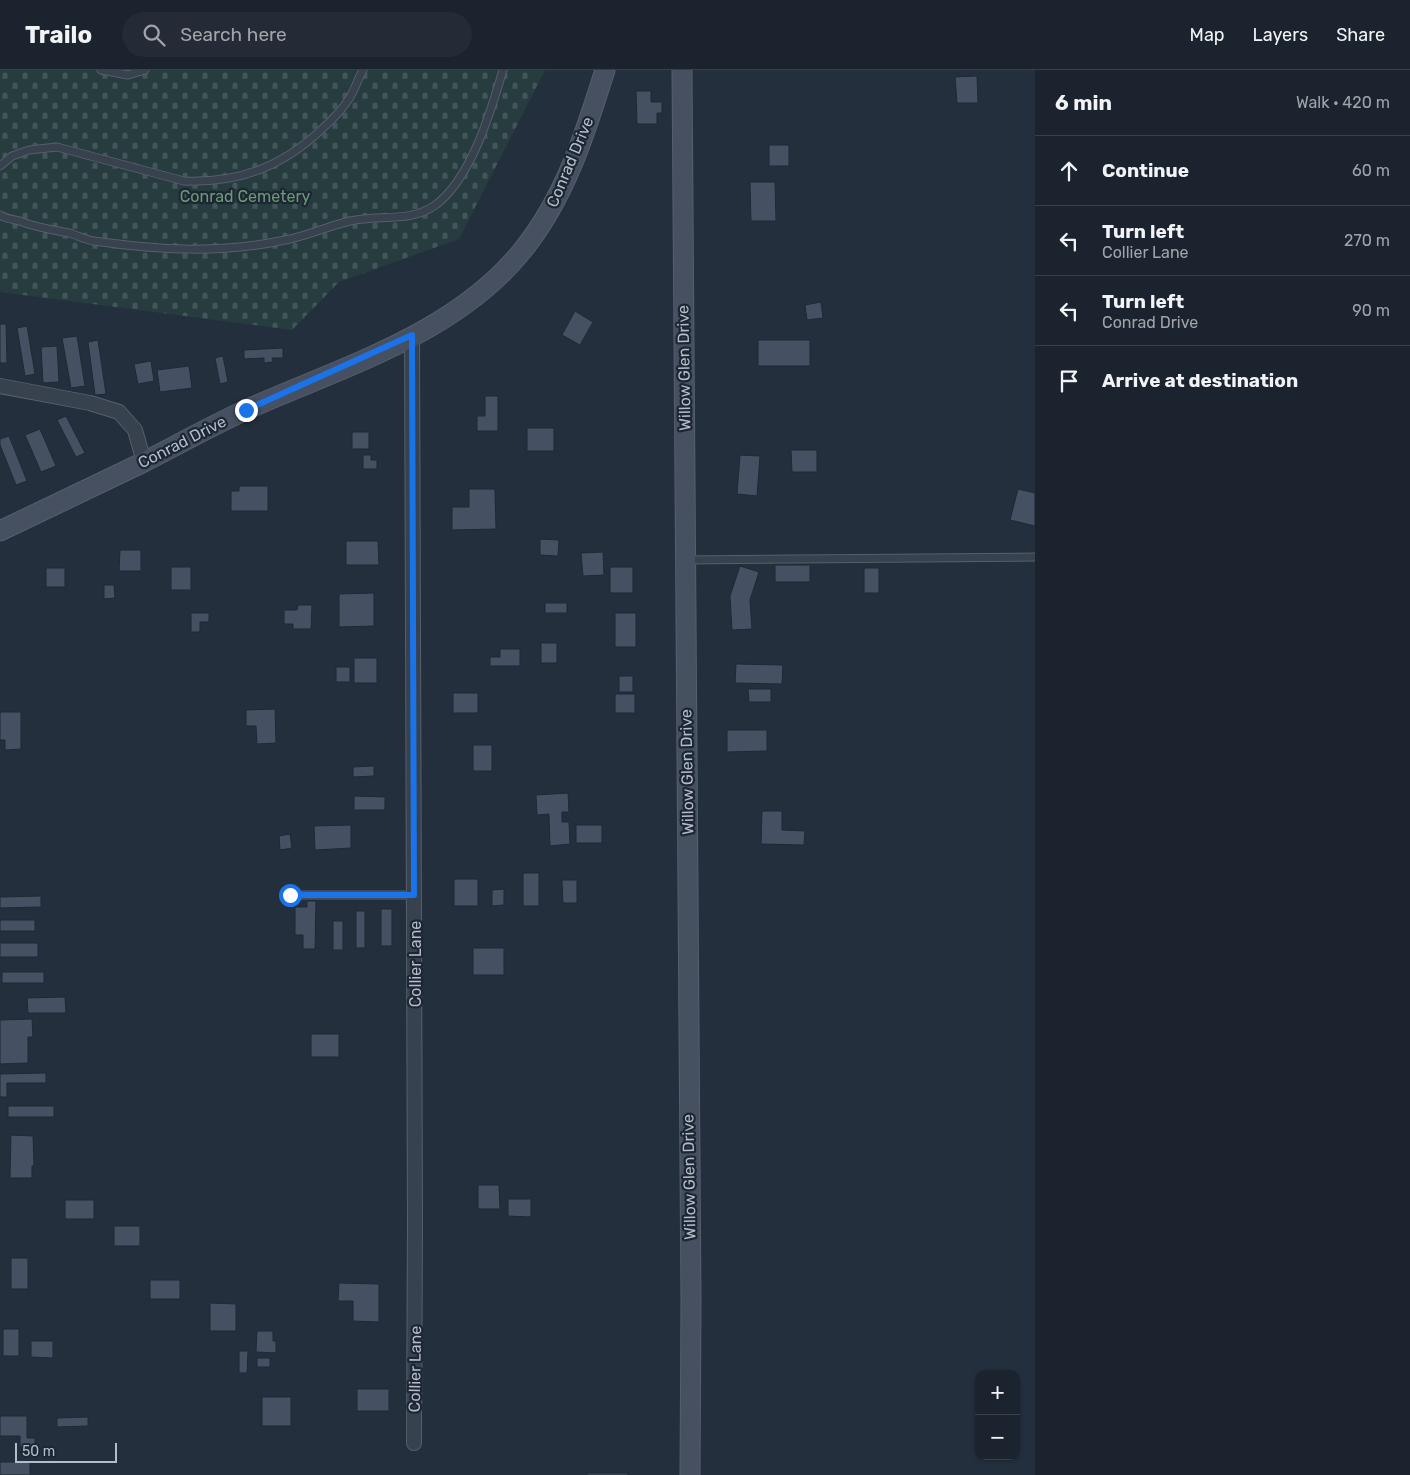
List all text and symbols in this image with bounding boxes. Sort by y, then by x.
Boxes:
search box [122,12,472,57]
text: Trailo [25,21,92,49]
icon: search [140,21,168,49]
text: Search here [180,23,287,46]
text: Map [1190,24,1225,46]
text: Layers [1253,24,1308,46]
text: Share [1336,24,1385,46]
text: 6 min [1055,90,1112,115]
text: Walk · 420 m [1296,93,1390,112]
street label: Conrad Drive [542,114,598,210]
icon: ahead [1055,157,1083,185]
text: Continue [1102,159,1189,182]
text: 60 m [1352,161,1390,180]
park label: Conrad Cemetery [180,187,310,206]
text: Turn left [1102,220,1184,243]
icon: left [1055,227,1083,255]
text: 270 m [1344,231,1390,250]
text: Collier Lane [1102,243,1189,262]
text: Turn left [1102,290,1184,313]
icon: left [1055,297,1083,325]
text: 90 m [1352,301,1390,320]
street label: Willow Glen Drive [673,305,695,431]
text: Conrad Drive [1102,313,1198,332]
icon: arrive [1055,367,1083,395]
text: Arrive at destination [1102,369,1298,392]
route end [235,399,258,422]
street label: Conrad Drive [135,412,229,472]
street label: Willow Glen Drive [676,709,698,835]
route start [279,884,302,907]
street label: Collier Lane [406,921,425,1007]
street label: Willow Glen Drive [678,1114,700,1240]
street label: Collier Lane [405,1326,425,1412]
map controls [975,1370,1020,1460]
button: + [975,1370,1020,1415]
button: − [975,1415,1020,1460]
scale bar [15,1440,118,1463]
text: 50 m [22,1443,55,1460]

